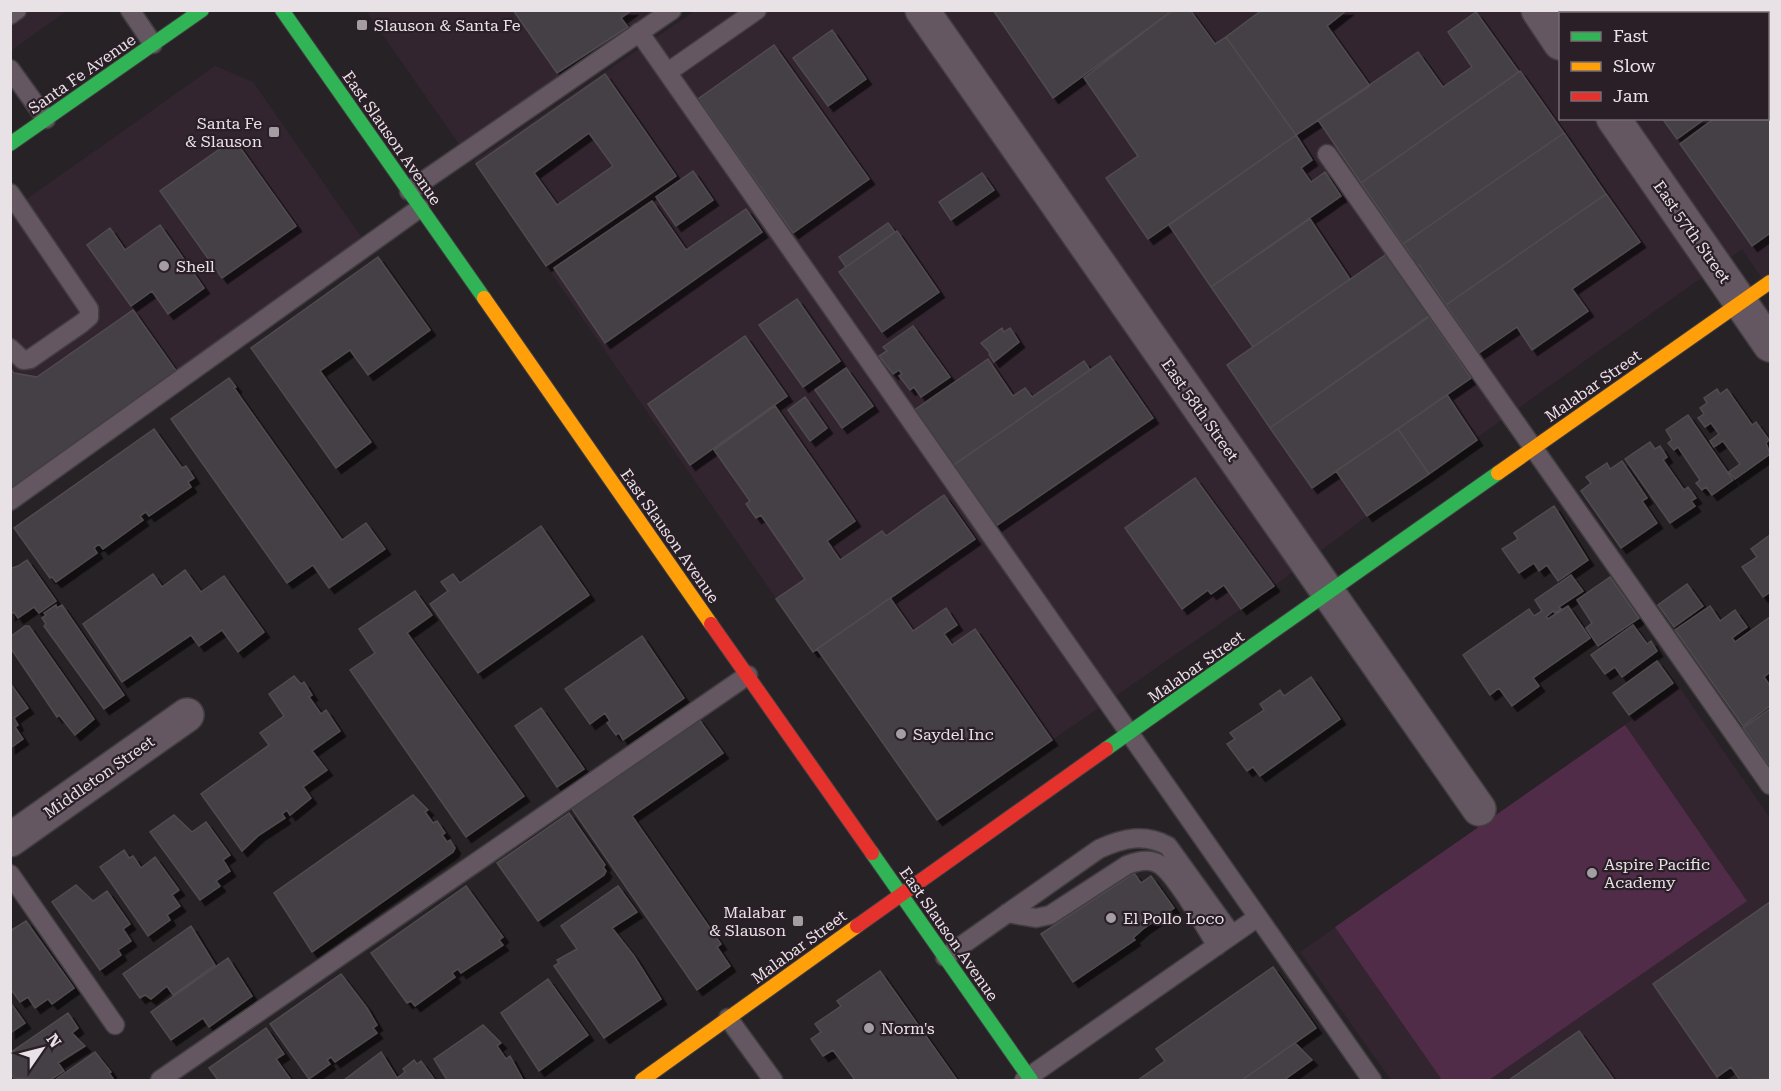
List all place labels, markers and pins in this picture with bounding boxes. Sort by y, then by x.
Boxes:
place label: Slauson & Santa Fe [374,16,521,35]
marker: Slauson & Santa Fe [355,18,369,32]
place label: Santa Fe & Slauson [185,114,262,151]
marker: Santa Fe & Slauson [267,125,281,139]
place label: Shell [176,257,215,276]
marker: Shell [157,259,171,273]
place label: Saydel Inc [913,725,994,744]
marker: Saydel Inc [894,727,908,741]
place label: Aspire Pacific Academy [1604,855,1710,892]
marker: Aspire Pacific Academy [1585,866,1599,880]
place label: Malabar & Slauson [709,903,786,940]
place label: El Pollo Loco [1123,909,1225,928]
marker: El Pollo Loco [1104,911,1118,925]
marker: Malabar & Slauson [791,914,805,928]
place label: Norm's [881,1019,935,1038]
marker: Norm's [862,1021,876,1035]

